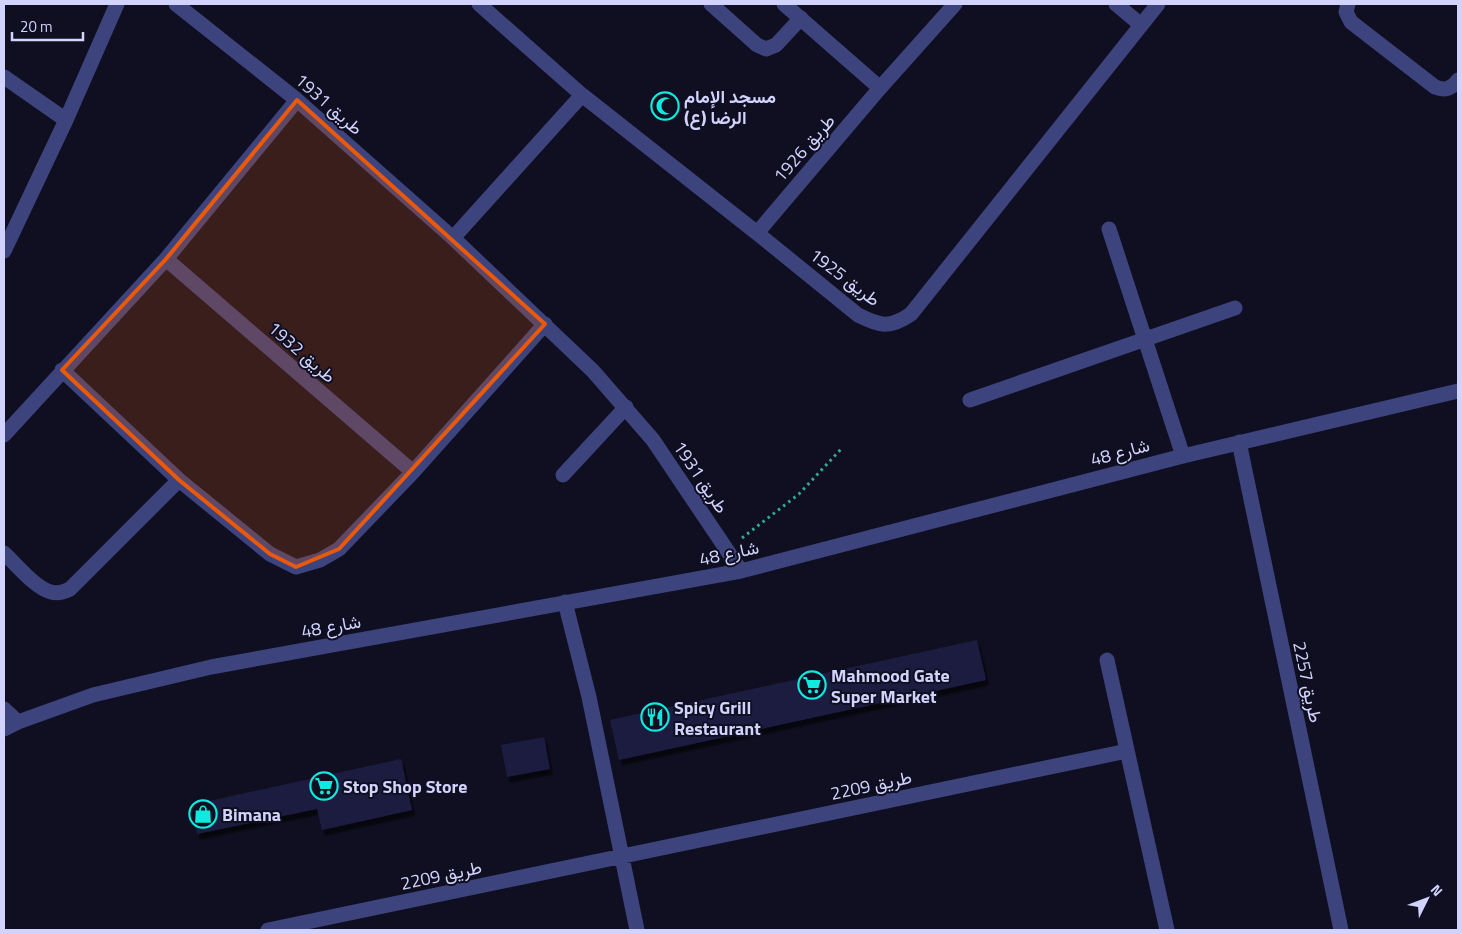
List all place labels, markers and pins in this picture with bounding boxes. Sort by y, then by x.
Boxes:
place label: مسجد الإمام الرضا (ع) [684,83,776,131]
mosque icon: مسجد الإمام الرضا (ع) [650,91,680,121]
place label: Mahmood Gate Super Market [831,662,950,710]
supermarket icon: Mahmood Gate Super Market [797,670,827,700]
place label: Spicy Grill Restaurant [674,694,761,742]
restaurant icon: Spicy Grill Restaurant [640,702,670,732]
supermarket icon: Stop Shop Store [309,771,339,801]
place label: Stop Shop Store [343,773,467,800]
shop icon: Bimana [188,799,218,829]
place label: Bimana [222,801,281,828]

